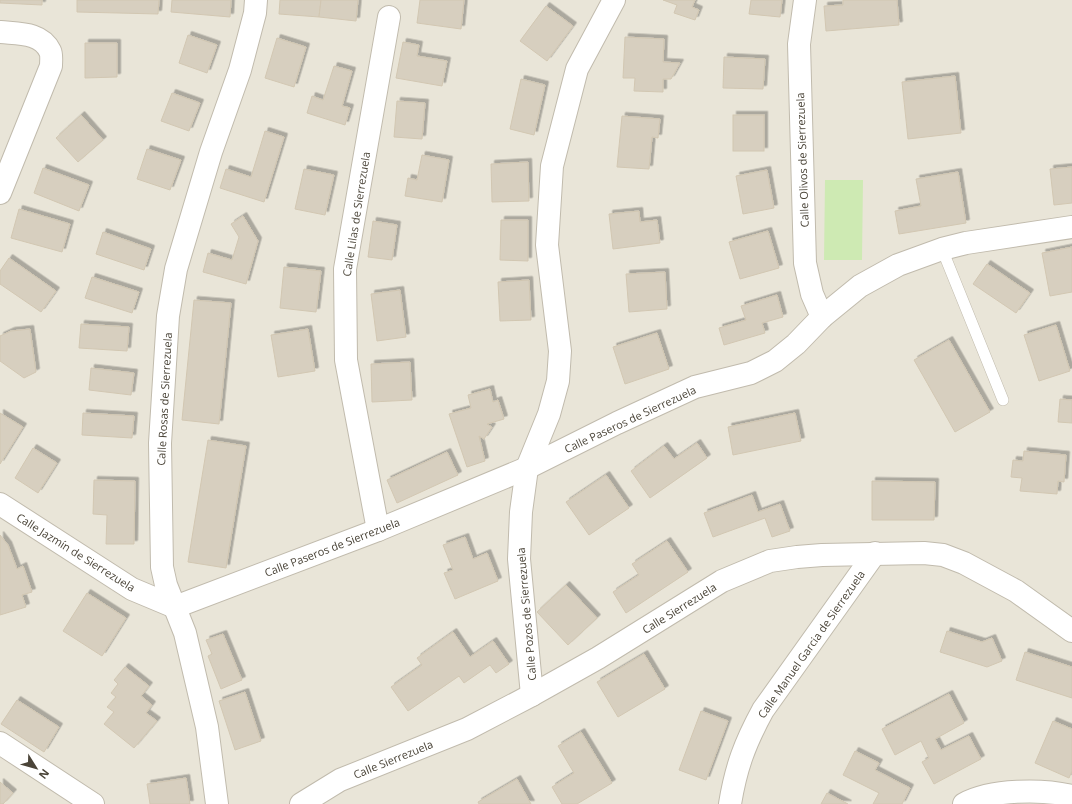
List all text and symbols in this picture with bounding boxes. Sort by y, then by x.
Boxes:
street label: Calle Olivos de Sierrezuela [792,92,812,228]
street label: Calle Lilas de Sierrezuela [339,151,373,277]
street label: Calle Rosas de Sierrezuela [153,332,175,466]
street label: Calle Paseros de Sierrezuela [562,382,698,456]
street label: Calle Jazmín de Sierrezuela [14,509,138,595]
street label: Calle Paseros de Sierrezuela [262,514,402,580]
street label: Calle Pozos de Sierrezuela [513,547,539,681]
street label: Calle Manuel Garcia de Sierrezuela [754,567,868,721]
street label: Calle Sierrezuela [639,579,719,637]
street label: Calle Sierrezuela [351,736,435,782]
north arrow [16,748,56,788]
text: N [36,766,53,782]

